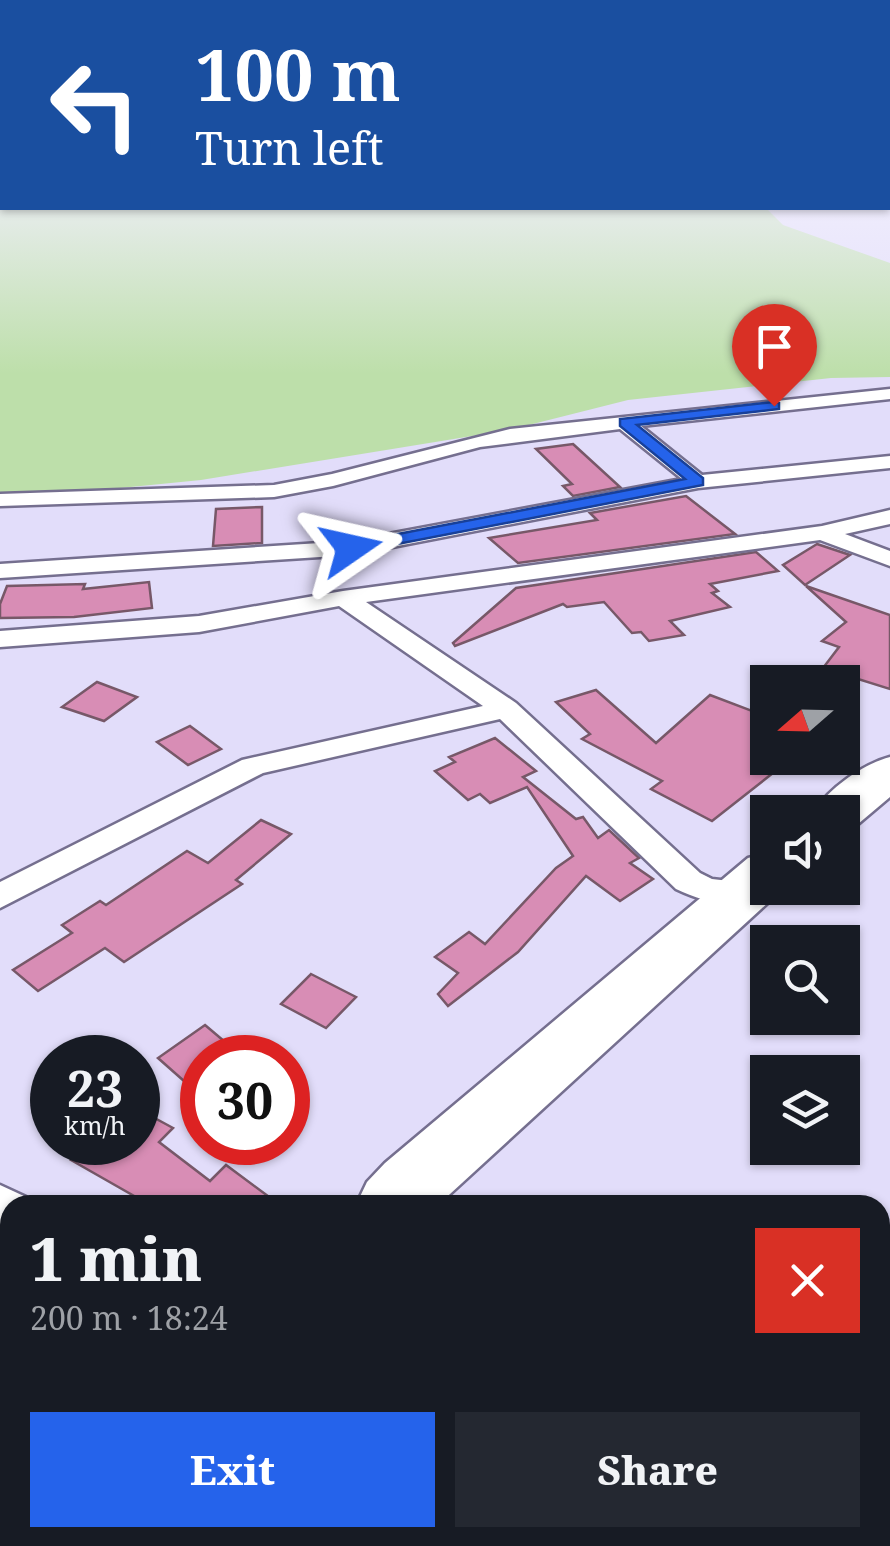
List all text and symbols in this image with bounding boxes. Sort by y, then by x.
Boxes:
text: 100 m [195,26,401,122]
icon: left [30,40,160,170]
text: Turn left [195,117,384,178]
pin [732,304,817,407]
icon: arrive [747,319,802,374]
position arrow [299,496,403,600]
north arrow [750,665,860,775]
map controls [750,665,860,1165]
button: sound [750,795,860,905]
button: search [750,925,860,1035]
speed limit sign: 30 [180,1035,310,1165]
text: 23 [67,1054,123,1122]
button: layers [750,1055,860,1165]
text: km/h [64,1108,126,1142]
text: 1 min [30,1217,202,1299]
button: close [755,1228,860,1333]
text: 200 m · 18:24 [30,1296,228,1339]
button: Exit [30,1412,435,1527]
button: Share [455,1412,860,1527]

